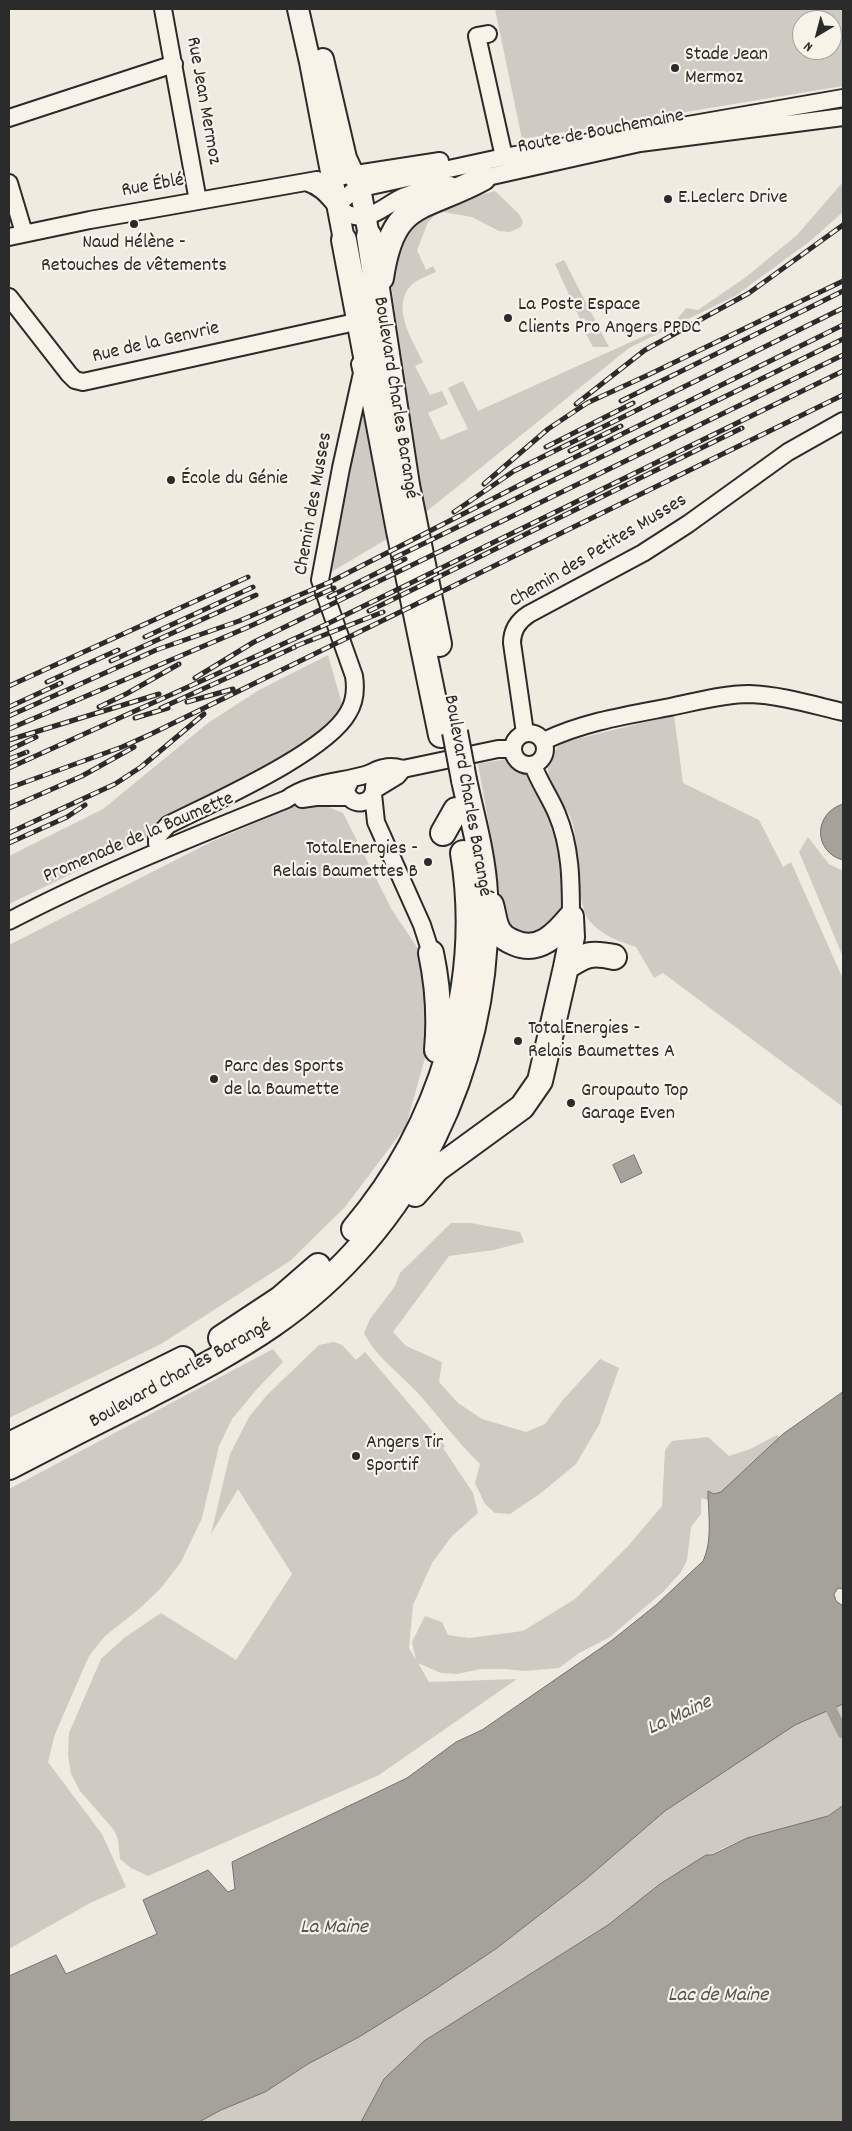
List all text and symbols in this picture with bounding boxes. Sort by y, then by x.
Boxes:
north arrow [792,10,842,60]
street label: Rue Jean Mermoz [179,35,225,167]
text: N [800,36,817,56]
place label: Stade Jean Mermoz [685,44,768,91]
marker: Stade Jean Mermoz [669,62,681,74]
street label: Route de Bouchemaine [516,105,686,161]
street label: Rue Éblé [120,170,186,204]
place label: E.Leclerc Drive [678,187,788,211]
marker: E.Leclerc Drive [662,193,674,205]
marker: Naud Hélène - Retouches de vêtements [128,218,140,230]
place label: Naud Hélène - Retouches de vêtements [41,232,227,279]
place label: La Poste Espace Clients Pro Angers PPDC [518,294,701,341]
street label: Boulevard Charles Barangé [366,295,422,501]
marker: La Poste Espace Clients Pro Angers PPDC [502,312,514,324]
street label: Rue de la Genvrie [90,318,222,370]
street label: Chemin des Musses [291,431,339,577]
place label: École du Génie [181,468,288,492]
marker: École du Génie [165,474,177,486]
street label: Chemin des Petites Musses [506,490,692,614]
street label: Boulevard Charles Barangé [436,693,496,899]
street label: Promenade de la Baumette [40,788,238,890]
place label: TotalEnergies - Relais Baumettes B [273,838,418,885]
marker: TotalEnergies - Relais Baumettes B [422,856,434,868]
place label: TotalEnergies - Relais Baumettes A [528,1018,675,1065]
marker: TotalEnergies - Relais Baumettes A [512,1035,524,1047]
place label: Parc des Sports de la Baumette [224,1056,344,1103]
marker: Parc des Sports de la Baumette [208,1073,220,1085]
place label: Groupauto Top Garage Even [581,1080,688,1127]
marker: Groupauto Top Garage Even [565,1097,577,1109]
street label: Boulevard Charles Barangé [86,1315,276,1435]
place label: Angers Tir Sportif [366,1432,443,1479]
marker: Angers Tir Sportif [350,1450,362,1462]
water label: La Maine [644,1691,716,1743]
water label: La Maine [300,1916,368,1942]
water label: Lac de Maine [668,1984,768,2010]

